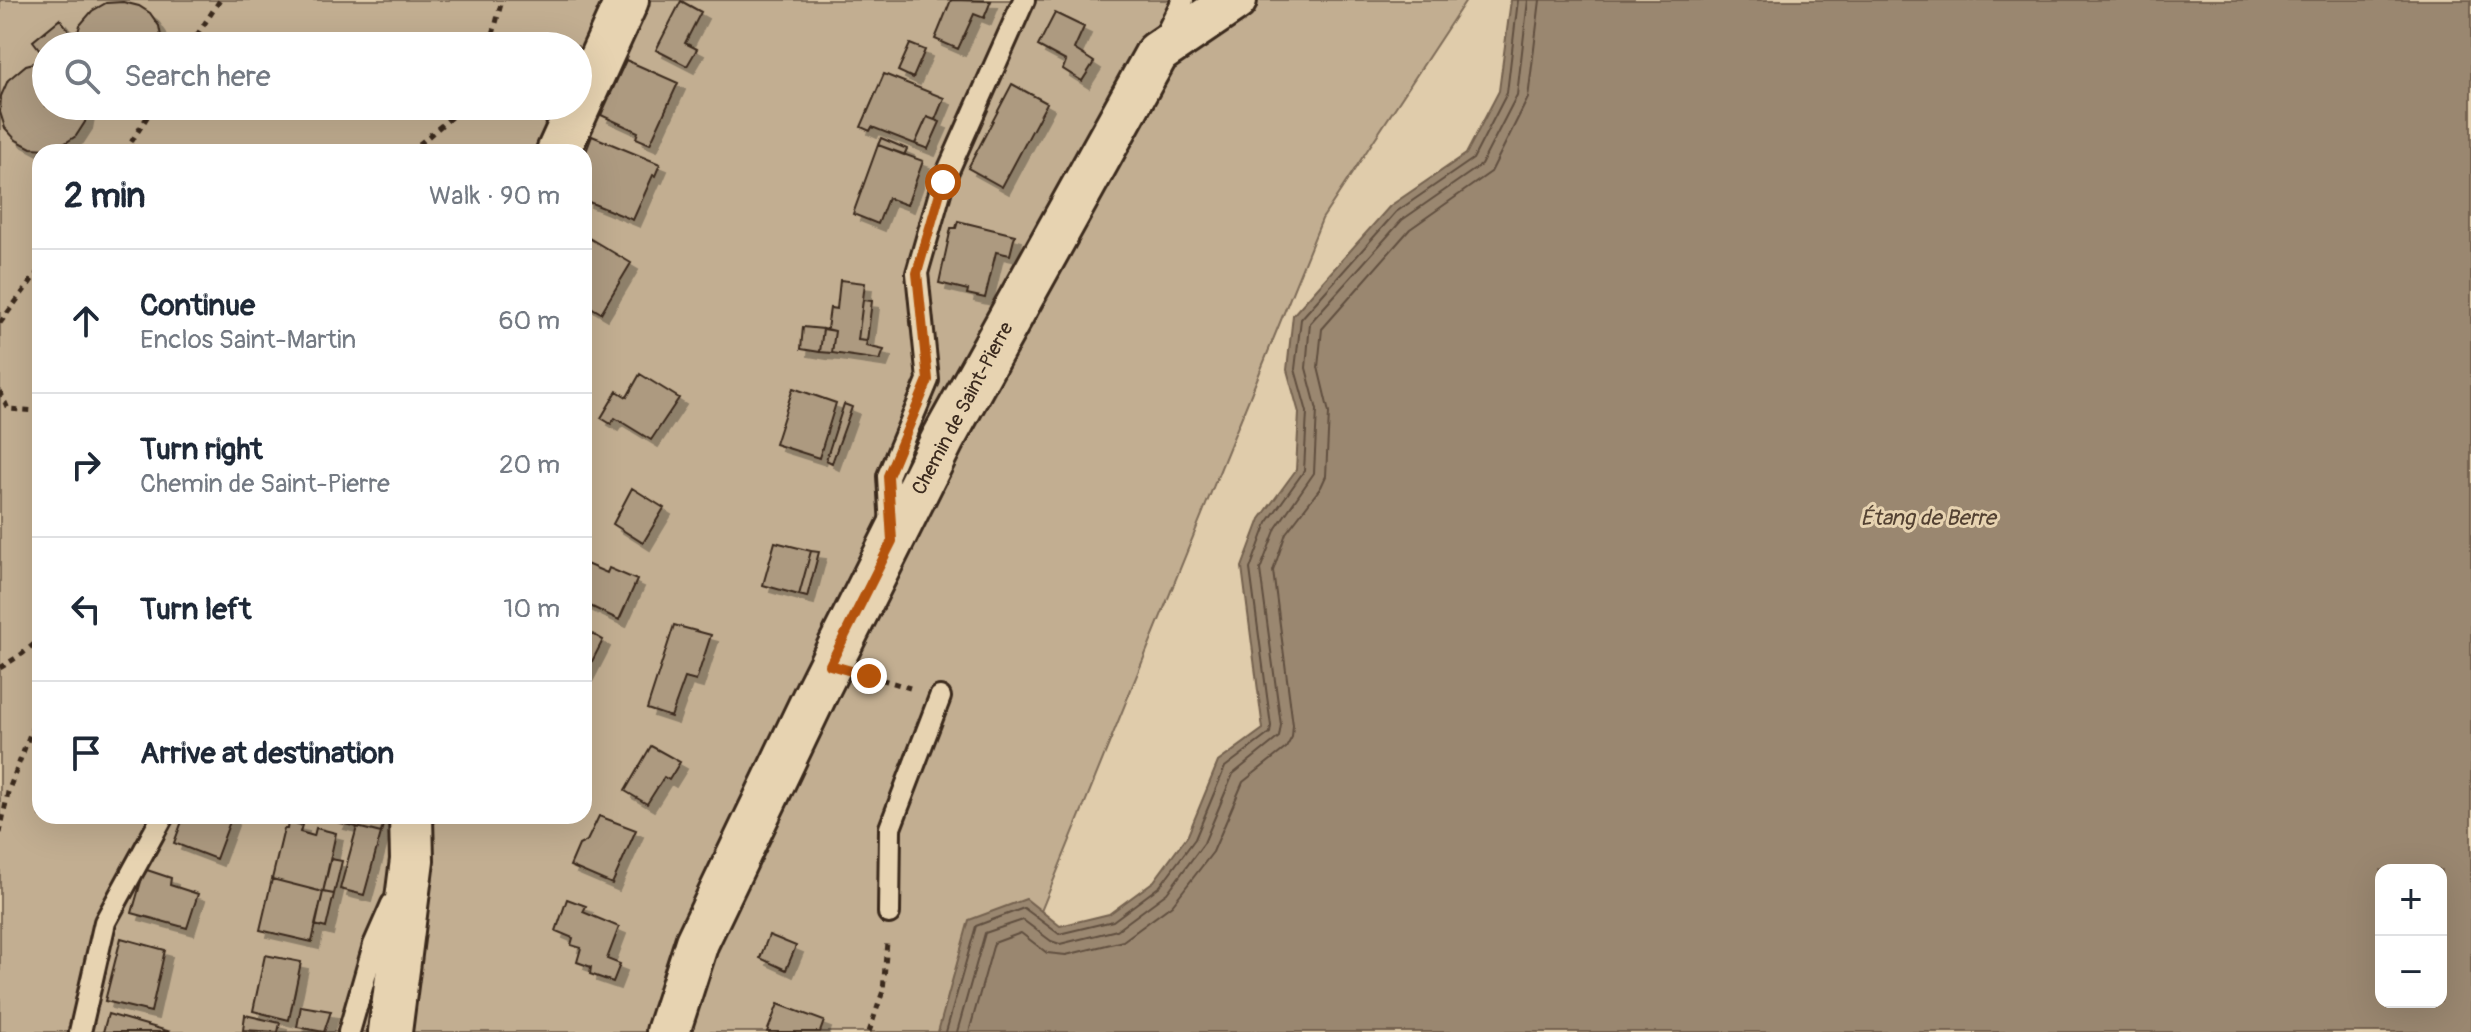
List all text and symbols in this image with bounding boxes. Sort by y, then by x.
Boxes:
search box [32,32,592,120]
icon: search [60,54,104,98]
text: Search here [124,58,271,95]
route start [925,164,961,200]
text: 2 min [64,175,146,218]
text: Walk · 90 m [429,180,560,212]
text: Continue [140,287,255,324]
icon: ahead [64,299,108,343]
text: 60 m [498,305,560,337]
street label: Chemin de Saint-Pierre [906,317,1019,499]
text: Enclos Saint-Martin [140,324,356,356]
text: Turn right [140,431,263,468]
icon: right [64,443,108,487]
text: 20 m [499,449,560,481]
text: Chemin de Saint-Pierre [140,468,390,500]
water label: Étang de Berre [1860,504,1998,532]
icon: left [64,587,108,631]
text: Turn left [140,591,251,628]
text: 10 m [503,593,560,625]
route end [851,658,887,694]
icon: arrive [64,731,108,775]
text: Arrive at destination [140,735,394,772]
map controls [2375,864,2447,1008]
button: + [2375,864,2447,936]
button: − [2375,936,2447,1008]

